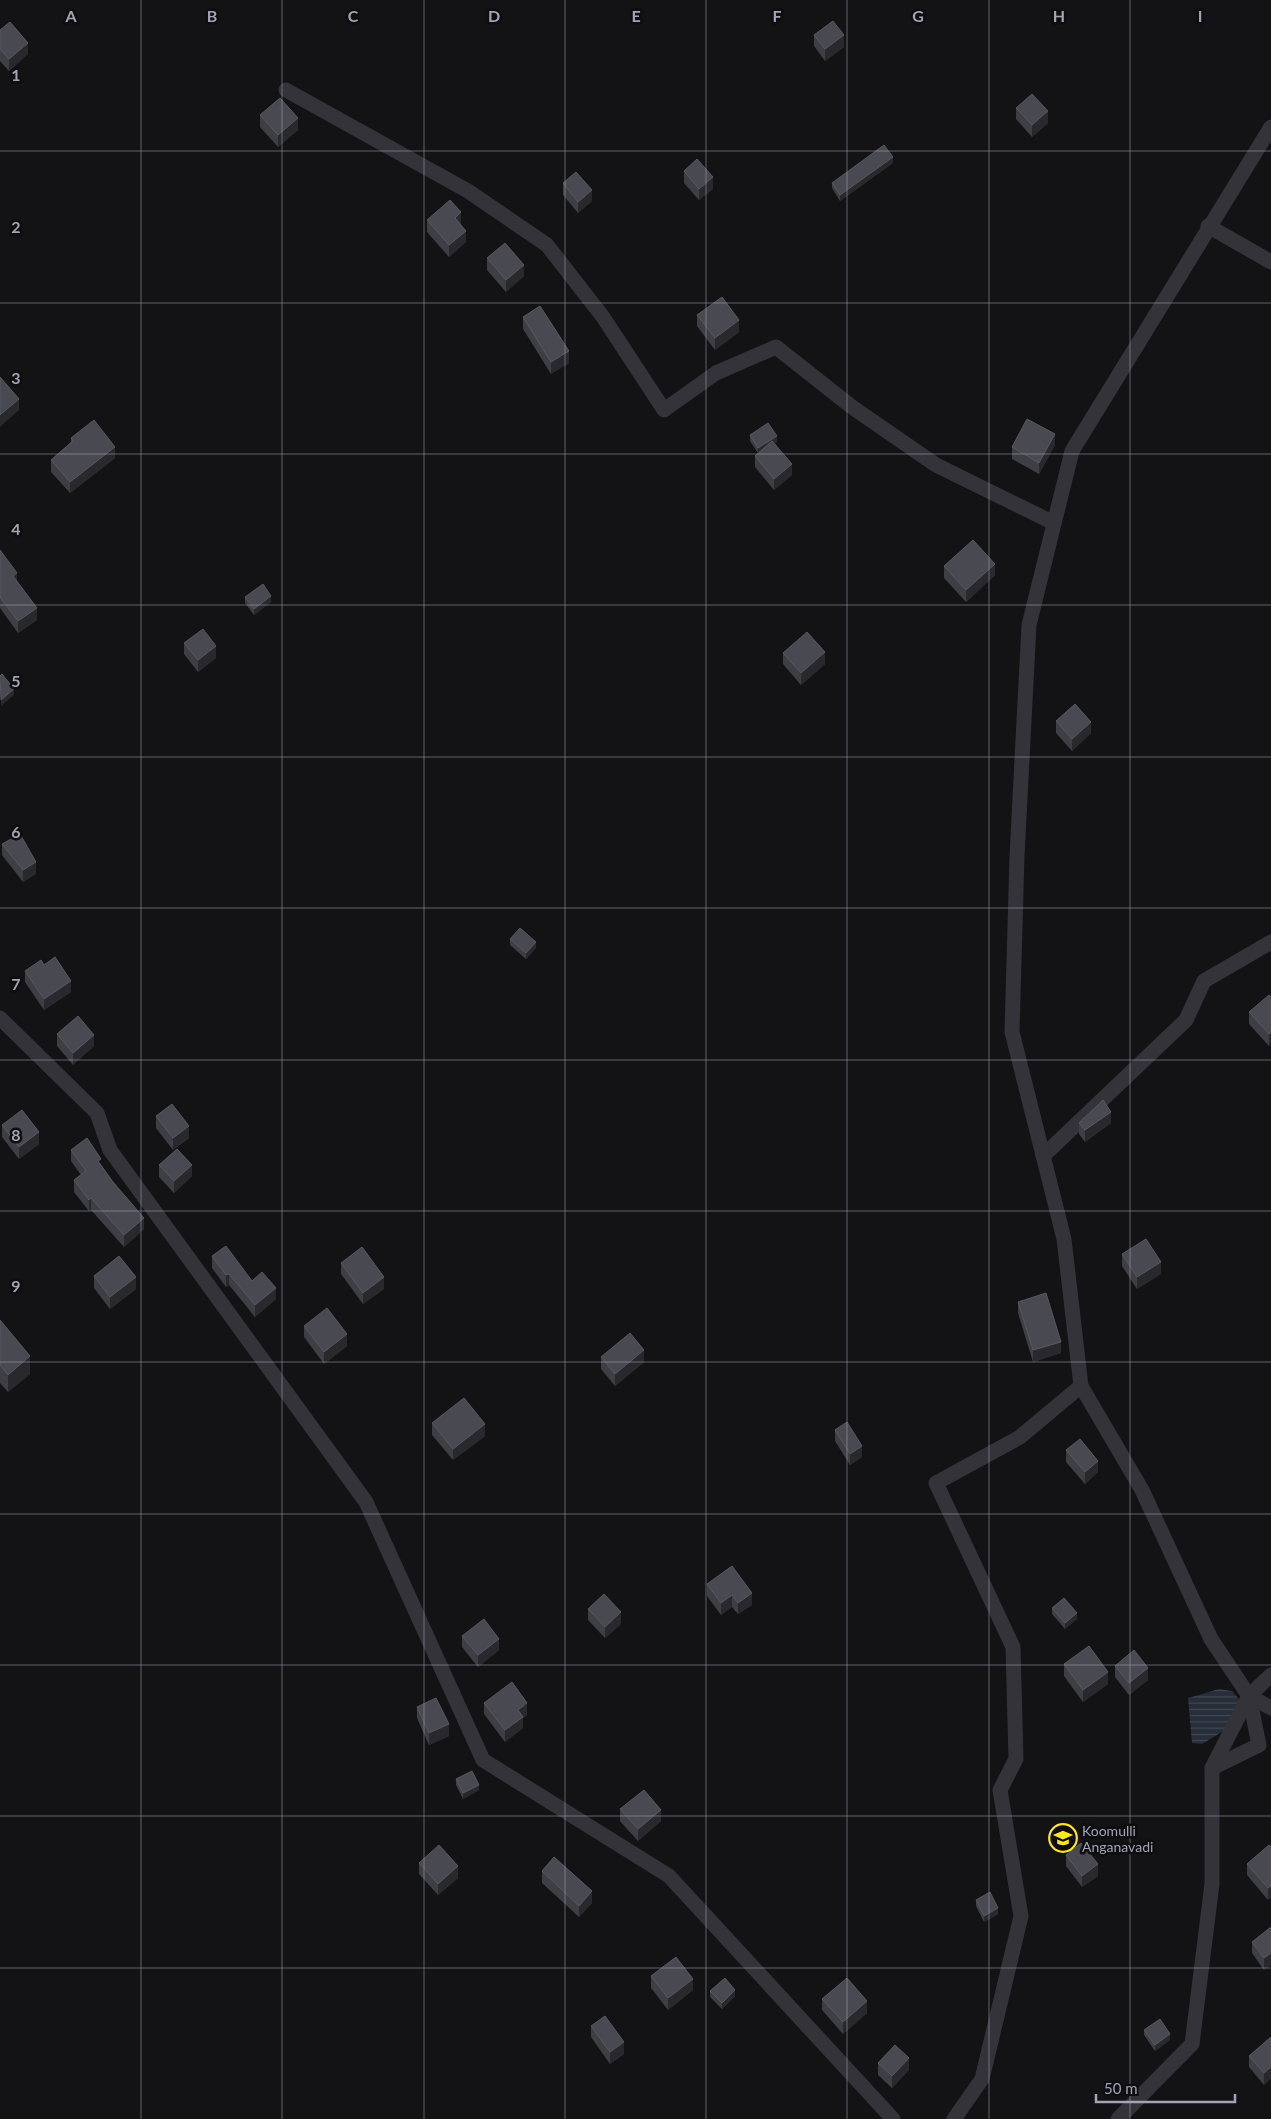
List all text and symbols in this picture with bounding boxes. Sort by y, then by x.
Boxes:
text: A [64,6,77,25]
text: B [207,6,217,25]
text: C [348,6,359,25]
text: D [488,6,500,25]
text: E [631,6,641,25]
text: F [772,6,782,25]
text: G [912,6,924,25]
text: H [1053,6,1065,25]
text: I [1198,6,1202,25]
text: 1 [11,65,21,84]
text: 2 [11,217,21,236]
text: 3 [11,368,21,387]
text: 4 [11,519,21,538]
text: 5 [11,671,21,690]
text: 6 [11,822,21,841]
text: 7 [11,974,21,993]
text: 8 [11,1125,21,1144]
text: 9 [11,1276,21,1295]
place label: Koomulli Anganavadi [1082,1822,1153,1855]
school or university icon: Koomulli Anganavadi [1048,1823,1078,1853]
scale bar [1096,2072,1235,2104]
text: 50 m [1104,2079,1138,2097]

